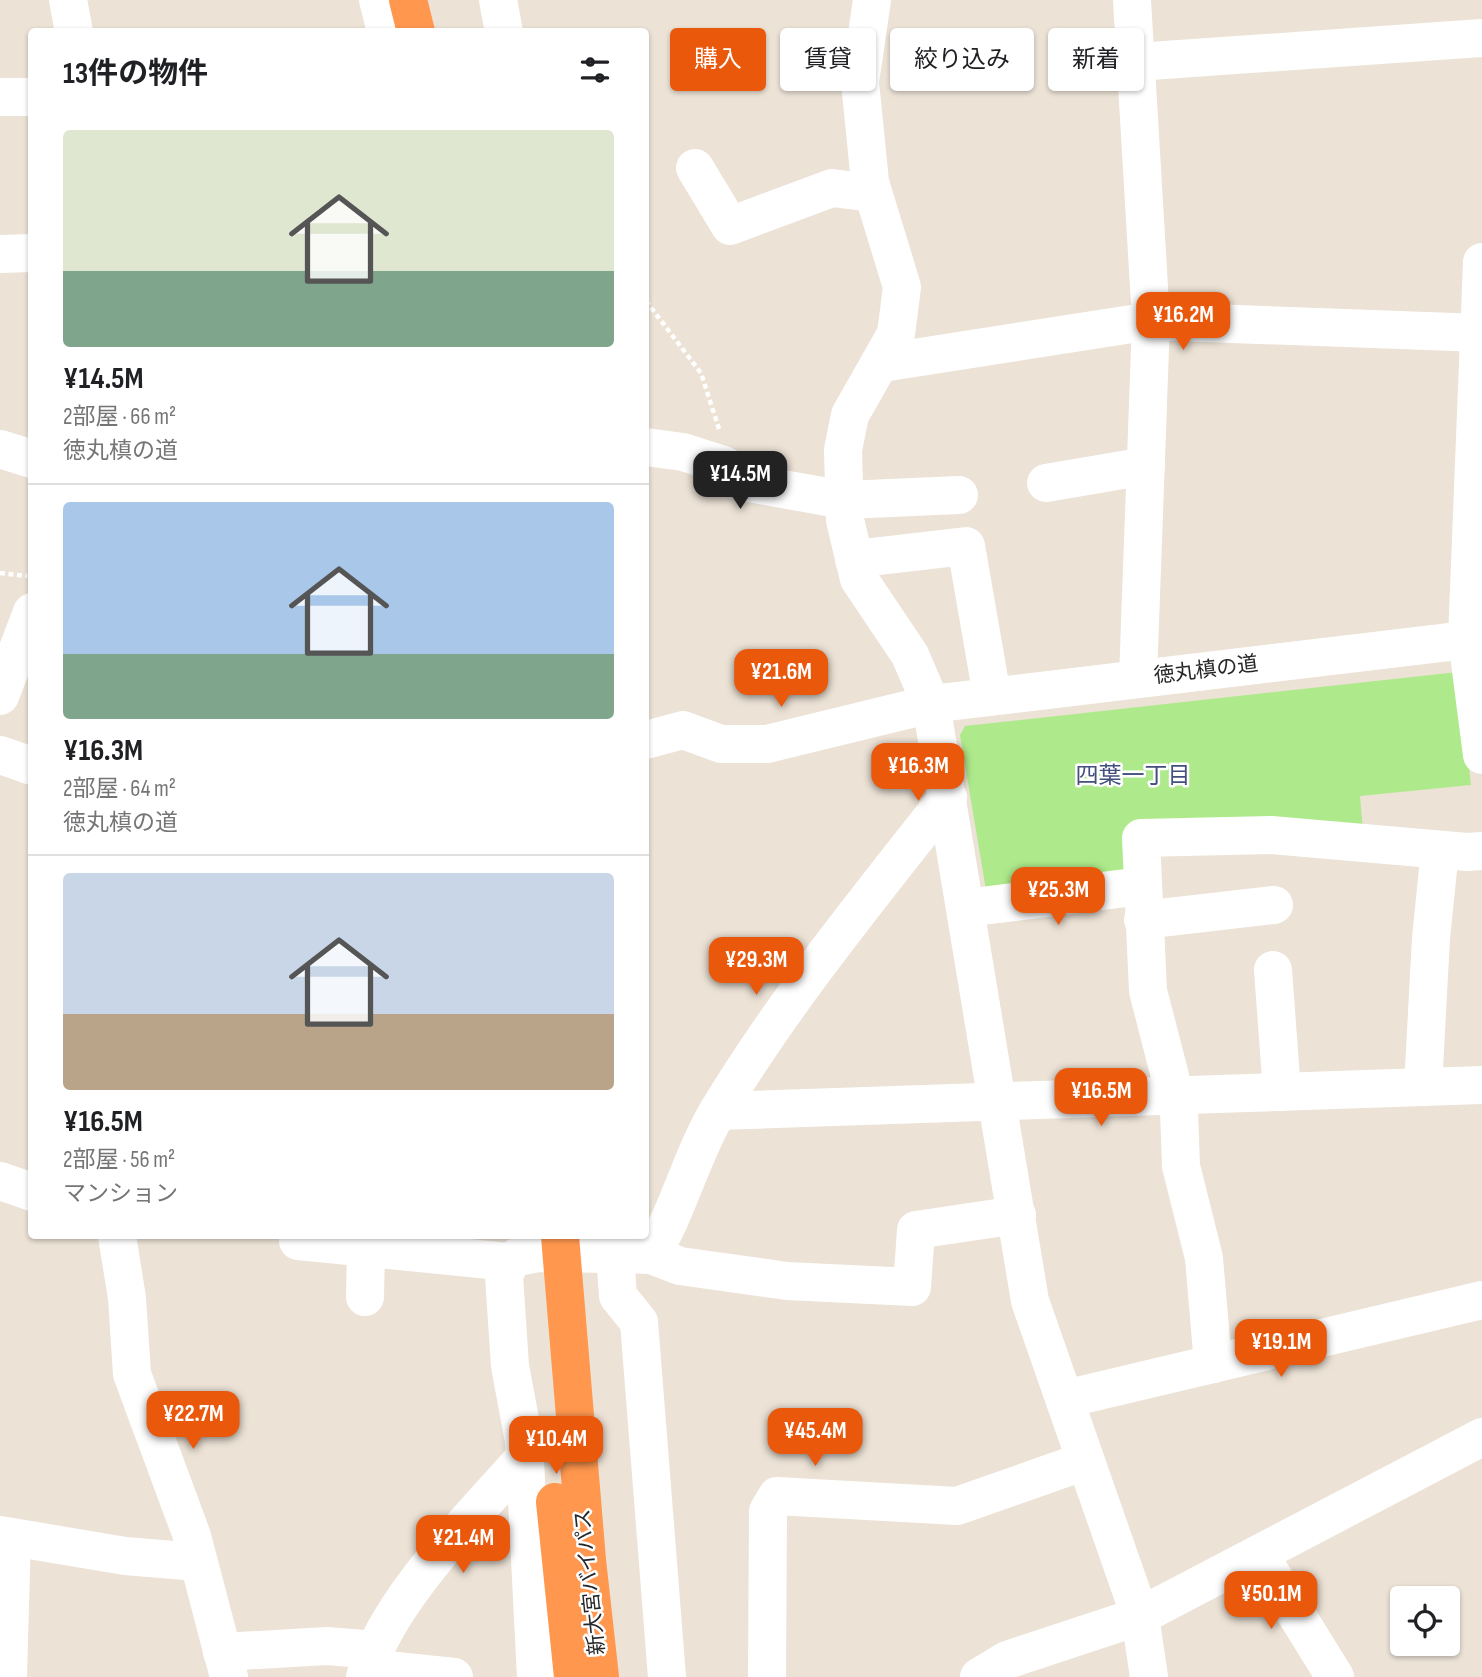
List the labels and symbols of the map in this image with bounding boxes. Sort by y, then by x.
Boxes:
pin: ¥16.2M [1126,292,1240,352]
pin: ¥14.5M [683,452,797,511]
pin: ¥21.6M [724,650,838,709]
street label: 徳丸槙の道 [1152,651,1260,689]
pin: ¥16.3M [861,744,975,803]
district label: 四葉一丁目 [1076,762,1191,790]
pin: ¥25.3M [1001,867,1115,927]
pin: ¥29.3M [699,937,813,997]
pin: ¥16.5M [1044,1068,1158,1128]
pin: ¥19.1M [1224,1320,1338,1379]
pin: ¥22.7M [136,1392,250,1451]
pin: ¥45.4M [758,1408,872,1468]
pin: ¥10.4M [499,1416,613,1476]
street label: 新大宮バイパス [570,1508,610,1656]
pin: ¥21.4M [406,1516,520,1575]
pin: ¥50.1M [1214,1572,1328,1631]

